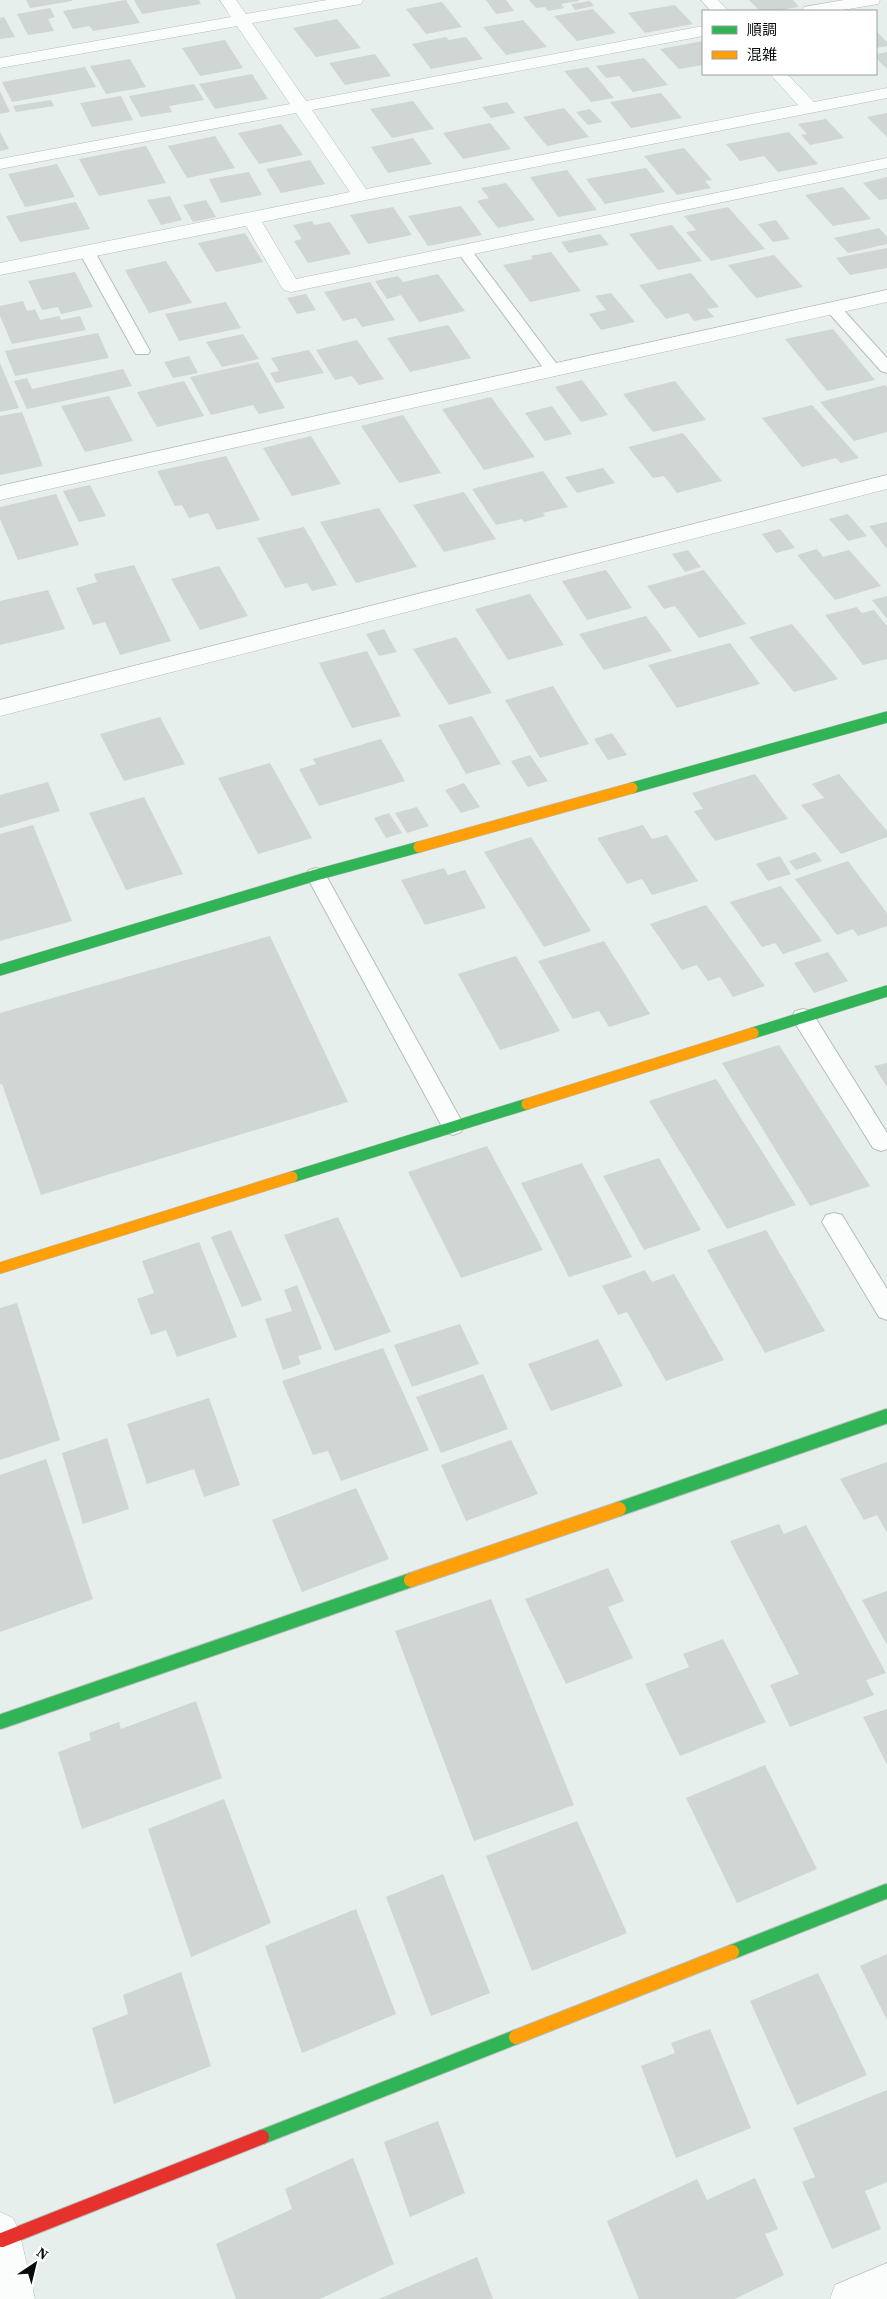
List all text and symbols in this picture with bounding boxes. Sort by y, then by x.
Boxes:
legend [702,10,877,75]
text: 順調 [747,19,777,40]
text: 混雑 [747,44,777,65]
north arrow [10,2239,60,2289]
text: N [33,2242,52,2264]

